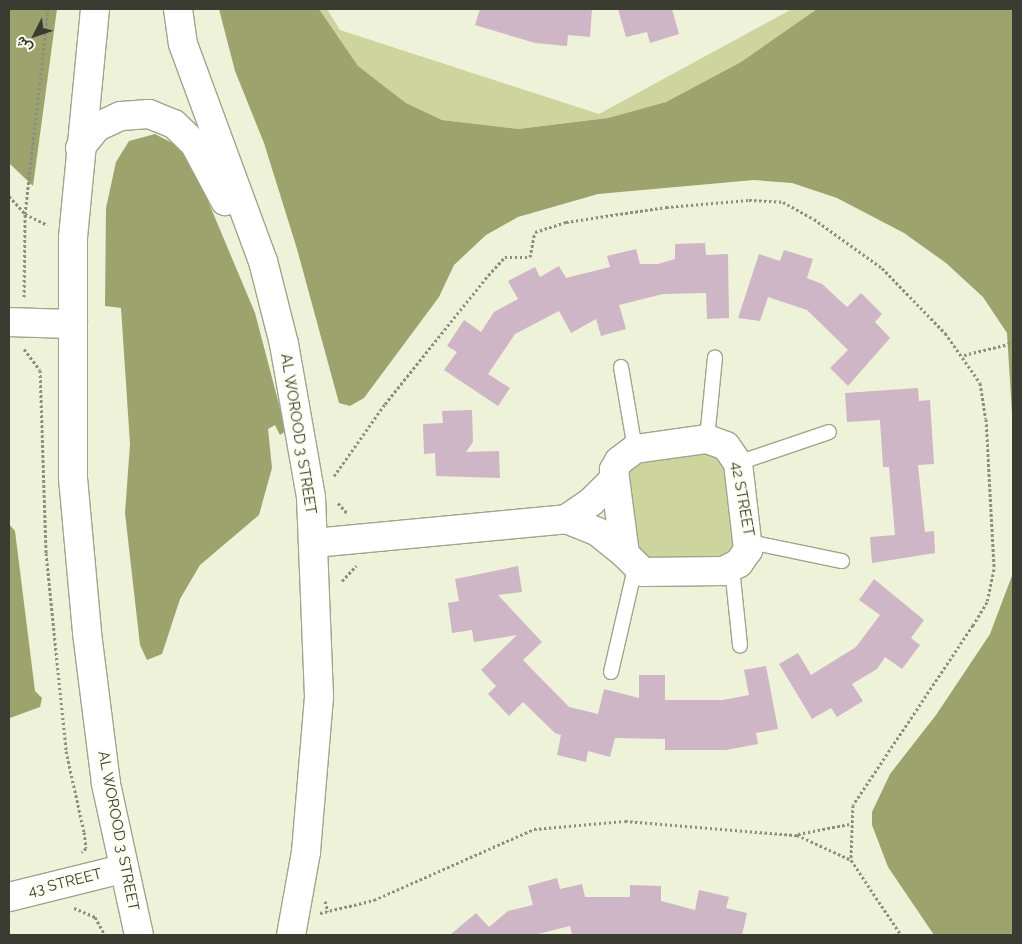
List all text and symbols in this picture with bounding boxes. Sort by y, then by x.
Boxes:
north arrow [10,10,60,60]
text: ش [12,33,35,56]
street label: AL WOROOD 3 STREET [276,352,320,516]
street label: 42 STREET [727,460,757,538]
street label: AL WOROOD 3 STREET [94,749,142,913]
street label: 43 STREET [26,865,104,901]

